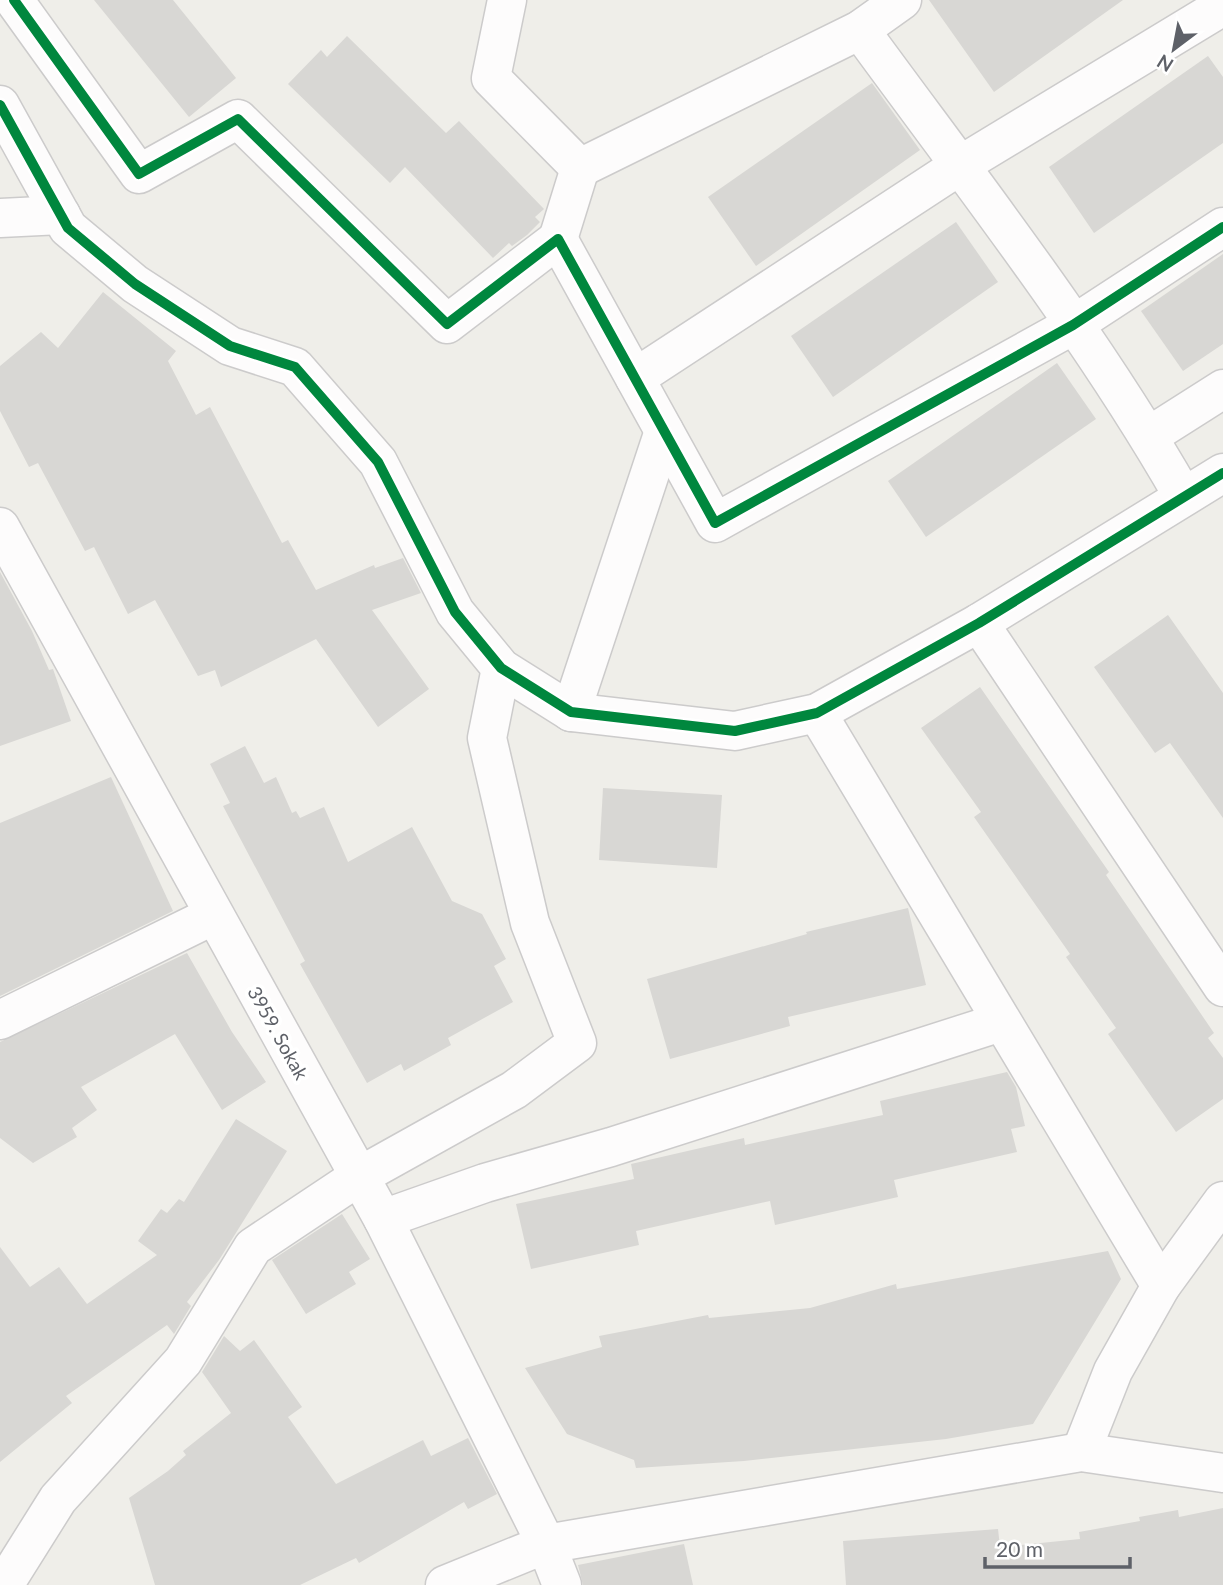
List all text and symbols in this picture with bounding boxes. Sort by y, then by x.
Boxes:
north arrow [1139,14,1209,84]
text: N [1152,50,1177,77]
street label: 3959. Sokak [243,982,314,1084]
scale bar [985,1526,1130,1570]
text: 20 m [996,1536,1043,1561]

